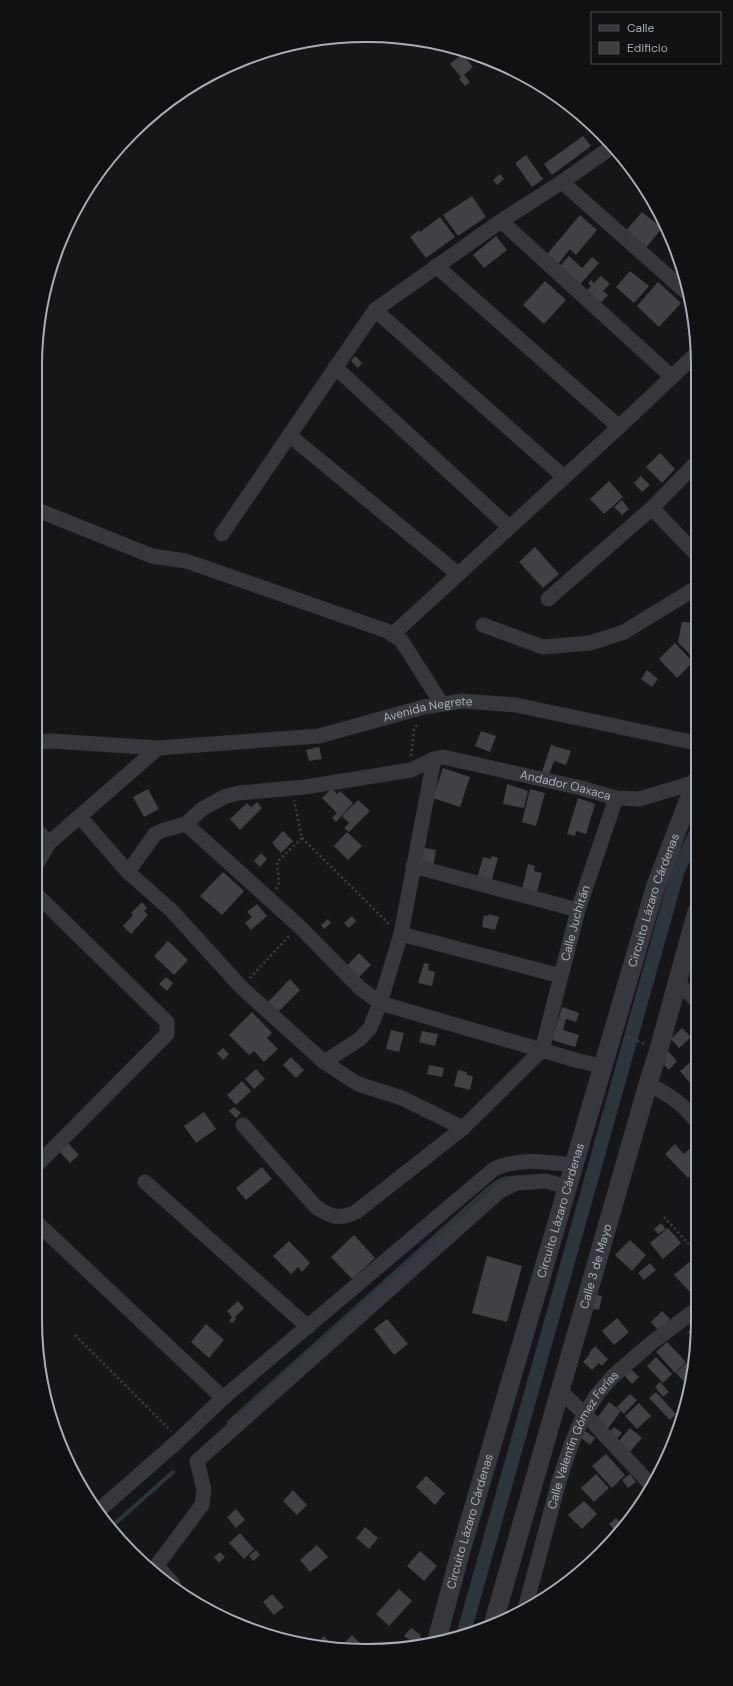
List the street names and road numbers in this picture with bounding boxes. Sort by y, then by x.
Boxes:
street label: Avenida Negrete [381,693,473,726]
street label: Andador Oaxaca [519,767,613,804]
street label: Circuito Lázaro Cárdenas [624,831,683,969]
street label: Calle Juchitán [557,883,594,963]
street label: Circuito Lázaro Cárdenas [533,1141,588,1280]
street label: Calle 3 de Mayo [576,1222,616,1311]
street label: Calle Valentín Gómez Farías [544,1367,622,1511]
street label: Circuito Lázaro Cárdenas [443,1452,497,1591]

